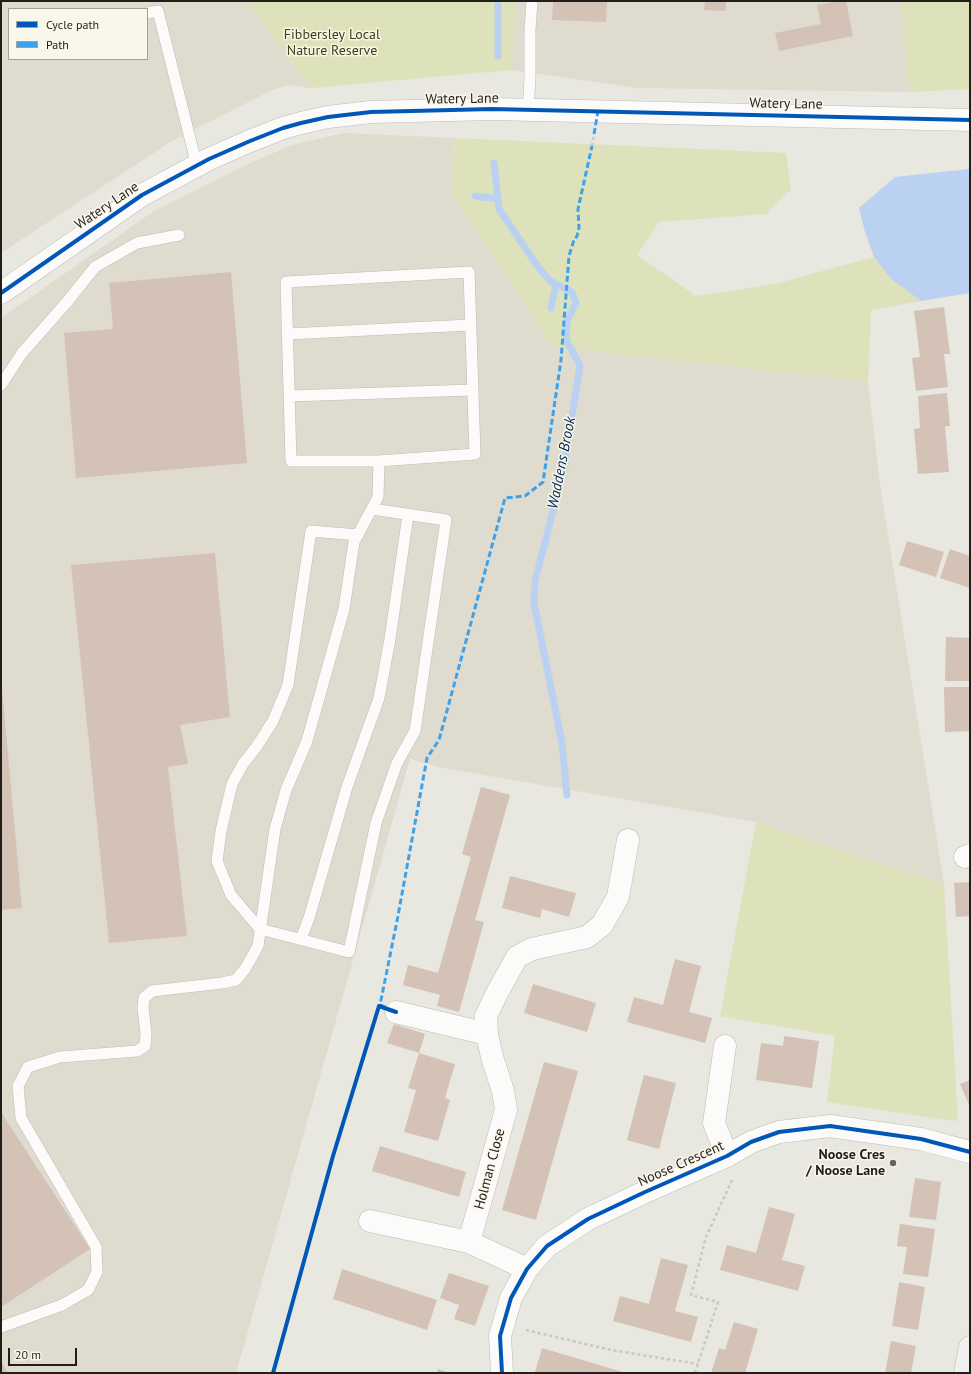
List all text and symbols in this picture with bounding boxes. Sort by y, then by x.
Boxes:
legend [8,8,148,60]
text: Cycle path [46,17,99,32]
park label: Fibbersley Local Nature Reserve [284,27,380,60]
text: Path [46,37,69,52]
street label: Watery Lane [425,90,499,108]
street label: Watery Lane [749,95,823,113]
street label: Watery Lane [72,179,142,233]
water label: Waddens Brook [544,415,580,511]
street label: Holman Close [471,1127,509,1211]
street label: Noose Crescent [635,1138,727,1190]
place label: Noose Cres / Noose Lane [806,1147,885,1180]
marker: Noose Cres / Noose Lane [888,1158,898,1168]
scale bar [10,1340,79,1366]
text: 20 m [15,1347,41,1362]

